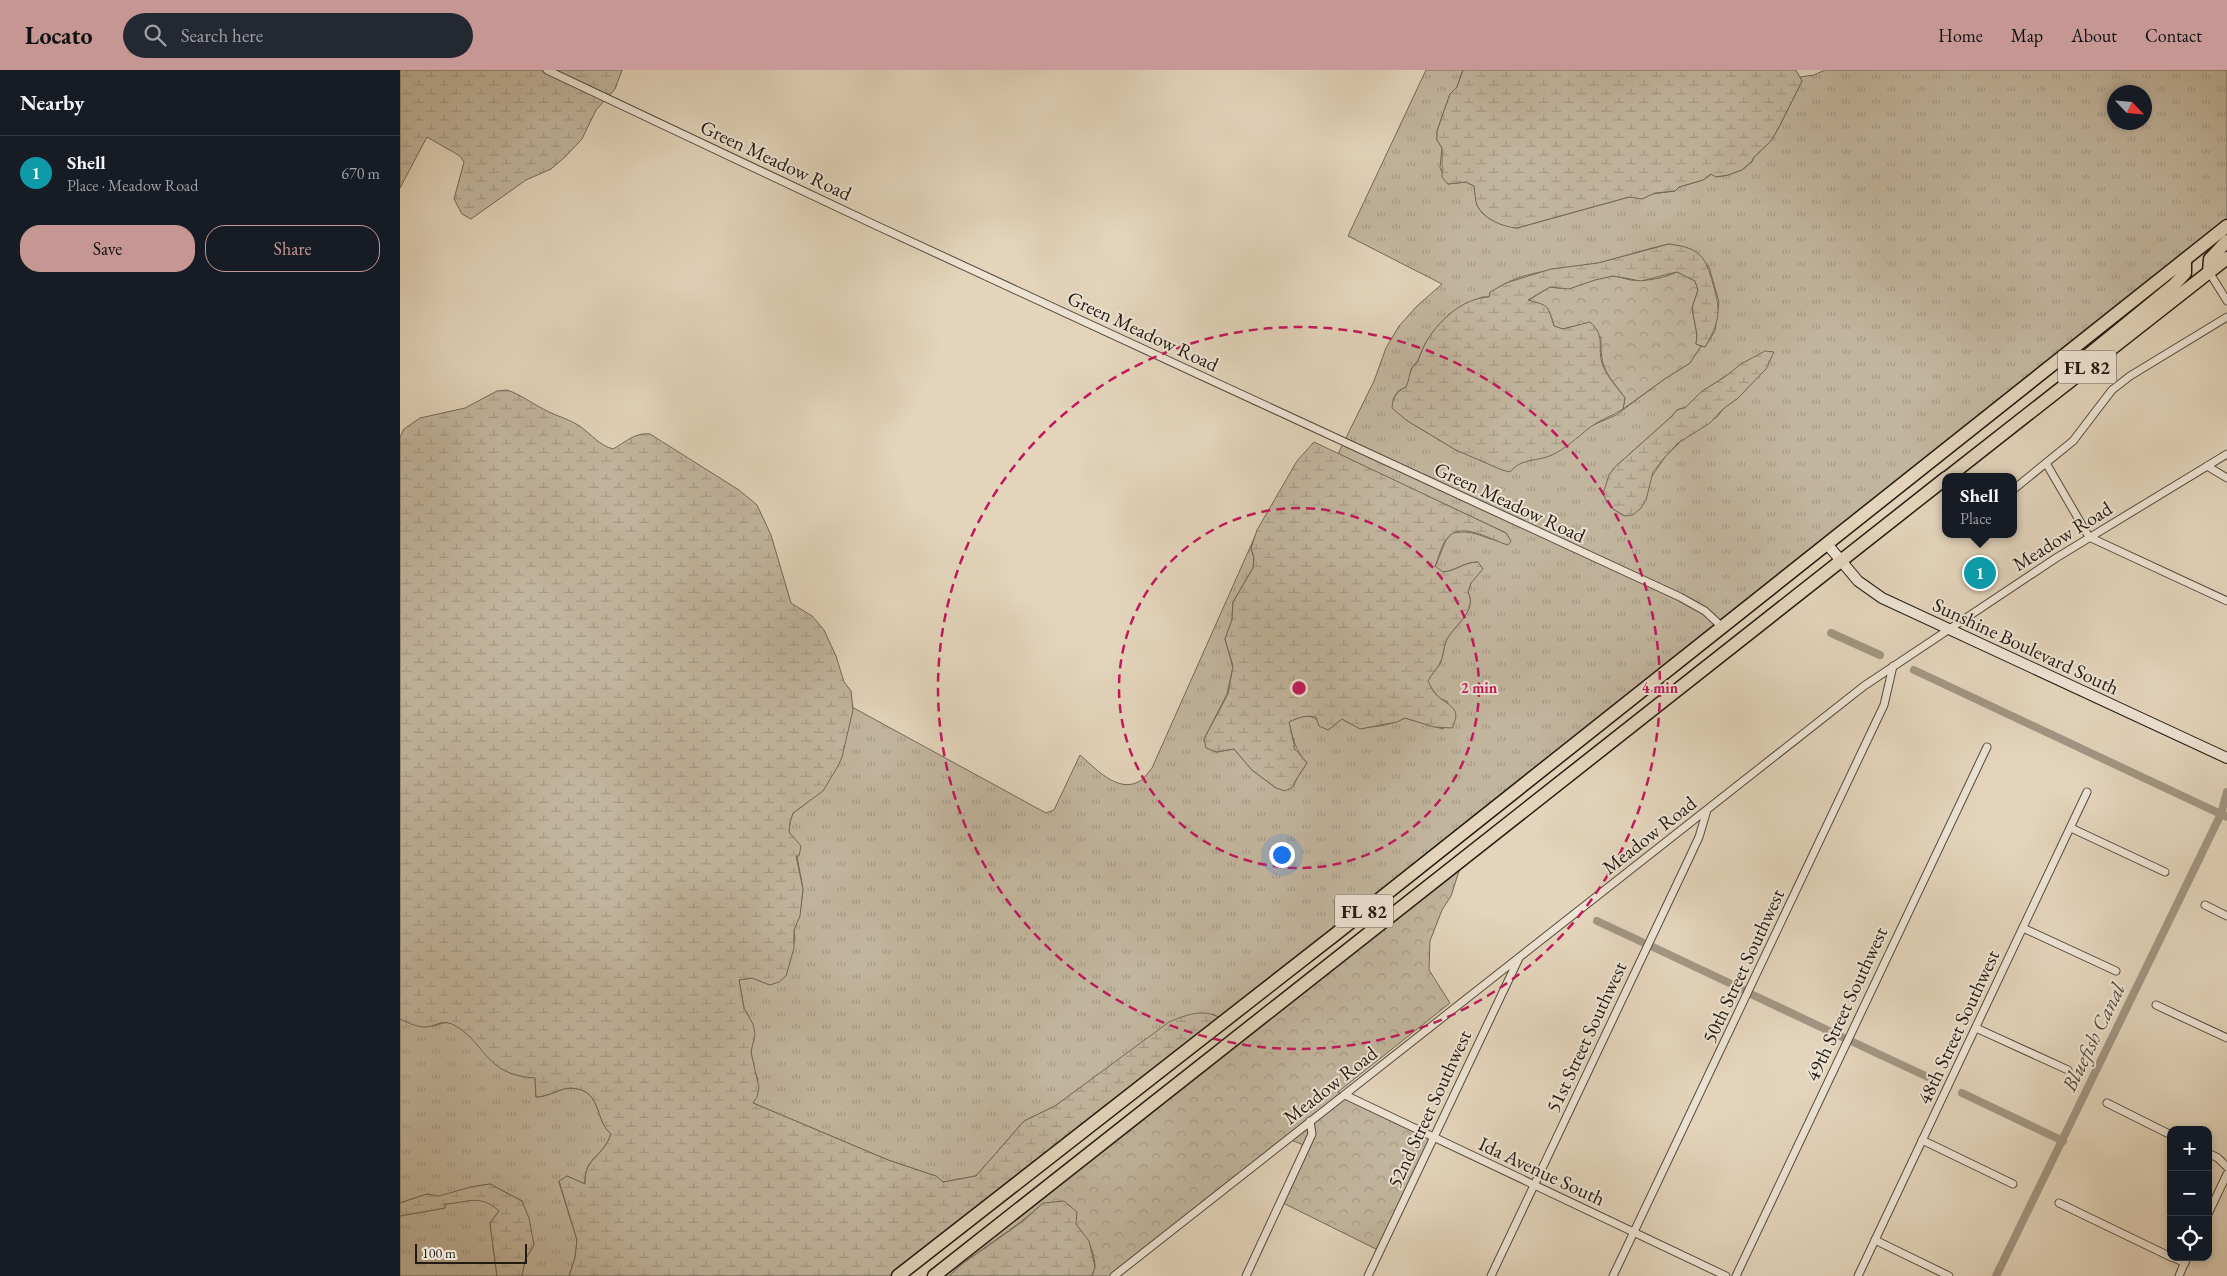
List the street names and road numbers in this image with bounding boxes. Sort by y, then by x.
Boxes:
street label: Green Meadow Road [696,114,857,207]
street label: Green Meadow Road [1063,285,1224,378]
road number: FL 82 [2058,350,2116,384]
street label: Green Meadow Road [1430,456,1591,549]
street label: Meadow Road [2007,495,2117,577]
street label: Sunshine Boulevard South [1929,591,2123,701]
street label: Meadow Road [1597,790,1702,880]
street label: 50th Street Southwest [1696,884,1790,1047]
road number: FL 82 [1335,894,1393,928]
street label: 49th Street Southwest [1799,922,1893,1085]
street label: 48th Street Southwest [1911,945,2005,1108]
street label: 51st Street Southwest [1540,957,1633,1117]
street label: 52nd Street Southwest [1381,1025,1477,1192]
street label: Meadow Road [1278,1040,1383,1130]
street label: Ida Avenue South [1475,1130,1609,1212]

